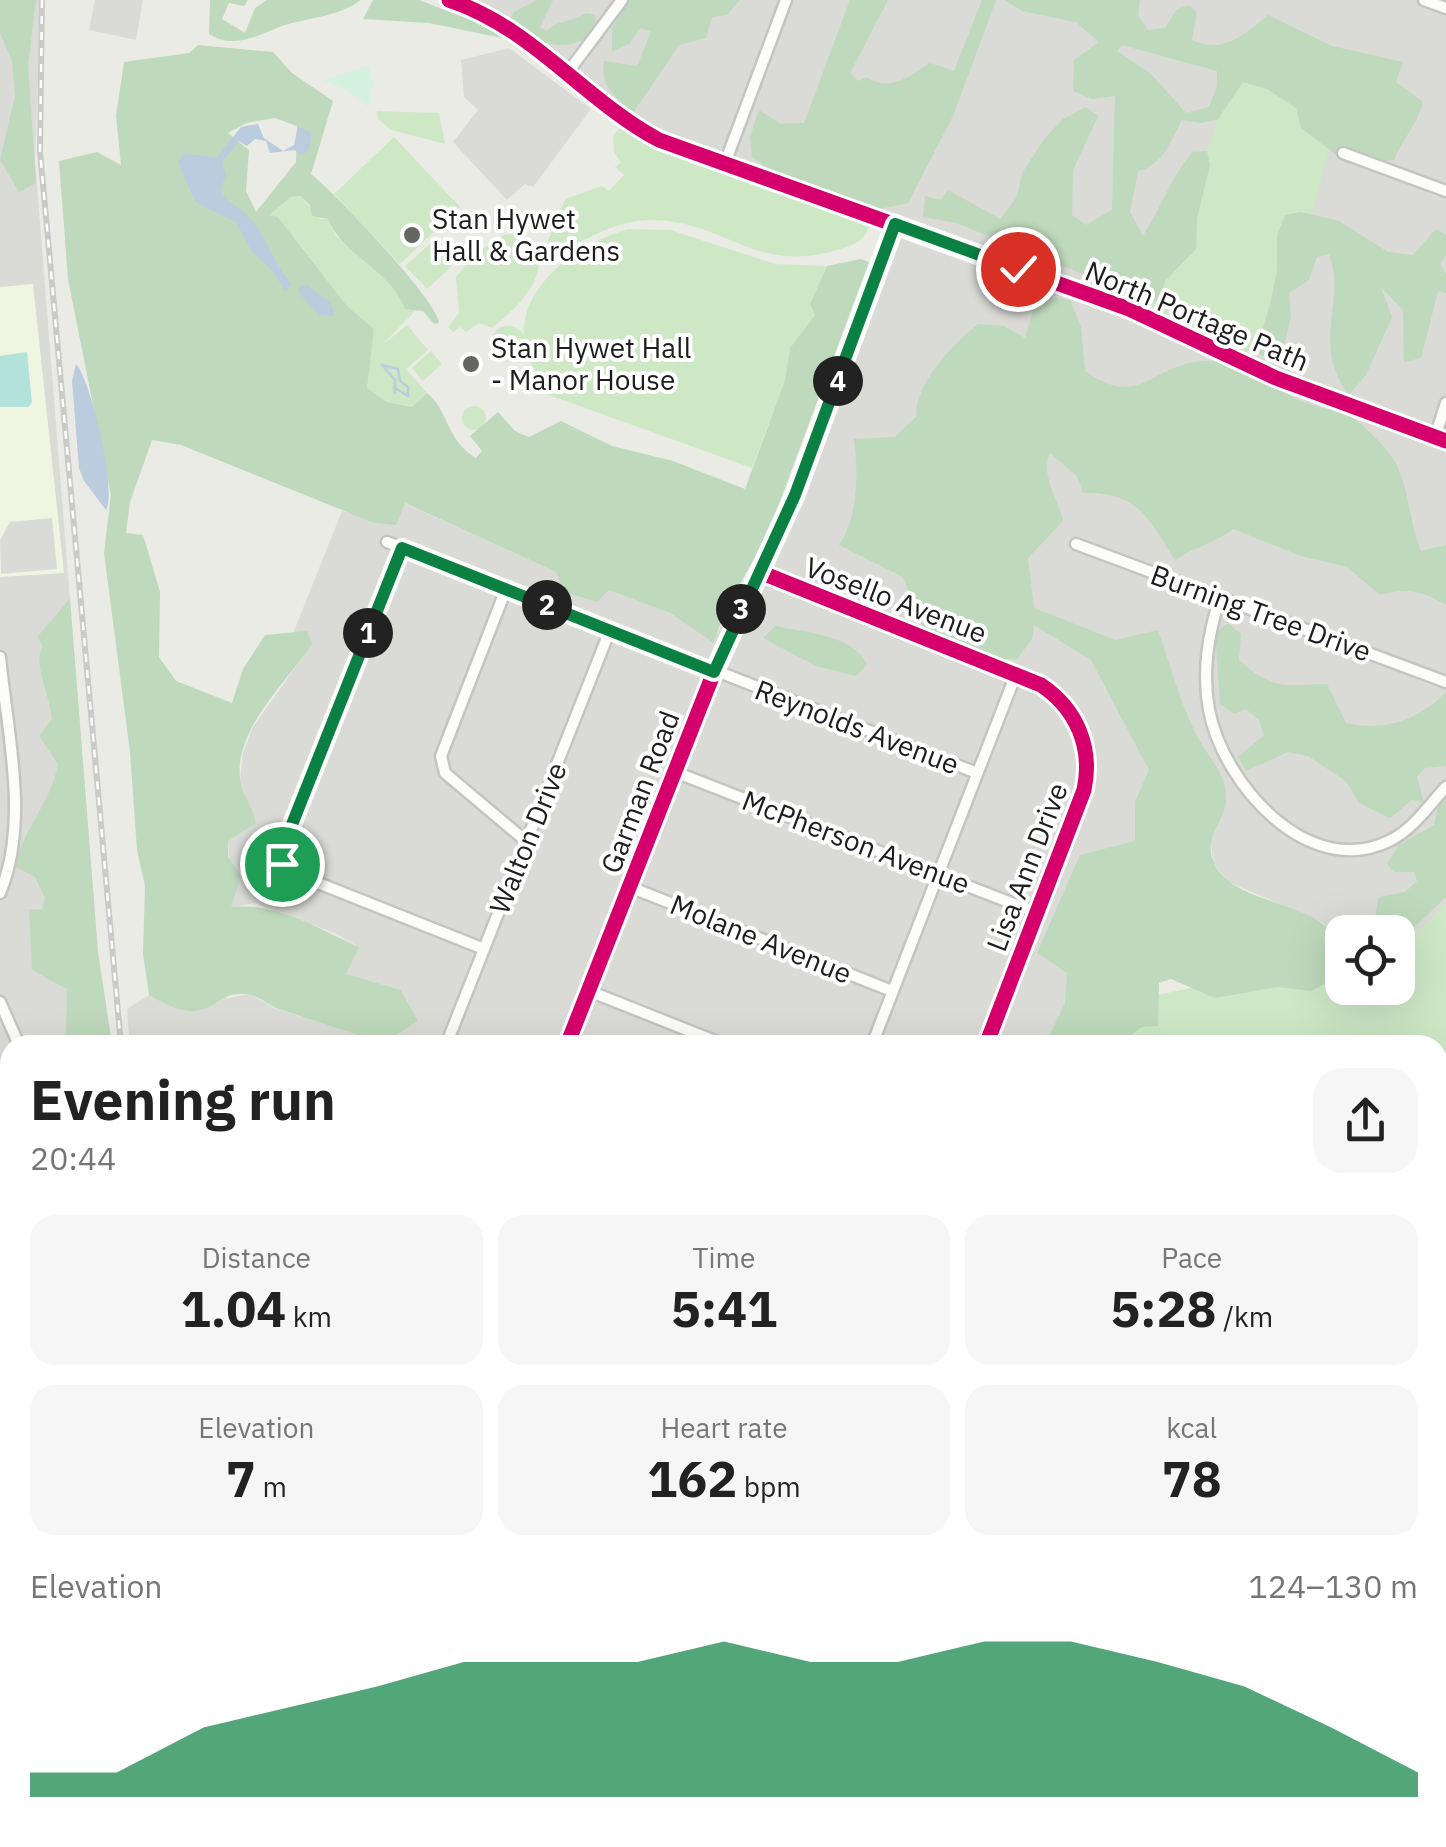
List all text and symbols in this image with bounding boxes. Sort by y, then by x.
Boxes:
place label: Stan Hywet Hall & Gardens [432,200,620,269]
marker: Stan Hywet Hall & Gardens [401,224,423,246]
pin [976,227,1061,312]
icon: check [991,242,1046,297]
street label: North Portage Path [1080,252,1315,379]
place label: Stan Hywet Hall - Manor House [491,329,691,398]
marker: Stan Hywet Hall - Manor House [460,353,482,375]
pin: 4 [813,356,863,406]
text: 4 [830,362,846,399]
street label: Vosello Avenue [800,548,992,651]
street label: Burning Tree Drive [1146,555,1376,670]
pin: 2 [522,580,572,630]
pin: 3 [716,584,766,634]
text: 2 [539,586,555,623]
text: 3 [733,590,749,627]
pin: 1 [343,608,393,658]
text: 1 [360,614,376,651]
street label: Reynolds Avenue [750,671,965,782]
street label: Garman Road [592,705,687,878]
street label: Walton Drive [480,757,575,919]
street label: Lisa Ann Drive [977,777,1076,956]
street label: McPherson Avenue [737,781,975,902]
pin [240,822,325,907]
icon: arrive [255,837,310,892]
street label: Molane Avenue [665,885,857,992]
map controls [1325,915,1415,1005]
button: locate [1325,915,1415,1005]
text: Evening run [30,1064,336,1135]
button: share [1313,1068,1418,1173]
text: 20:44 [30,1137,116,1179]
text: Distance [202,1239,311,1276]
text: Time [693,1239,755,1276]
text: Pace [1161,1239,1222,1276]
text: 1.04 [181,1276,286,1341]
text: 5:41 [671,1276,777,1341]
text: 5:28 [1110,1276,1217,1341]
text: km [286,1298,332,1335]
text: /km [1217,1298,1273,1335]
text: Elevation [198,1409,314,1446]
text: Heart rate [660,1409,788,1446]
text: kcal [1166,1409,1217,1446]
text: 7 [226,1446,256,1511]
text: 162 [647,1446,737,1511]
text: 78 [1162,1446,1222,1511]
text: m [256,1468,287,1505]
text: bpm [737,1468,801,1505]
text: Elevation [30,1565,163,1607]
text: 124–130 m [1248,1565,1418,1607]

